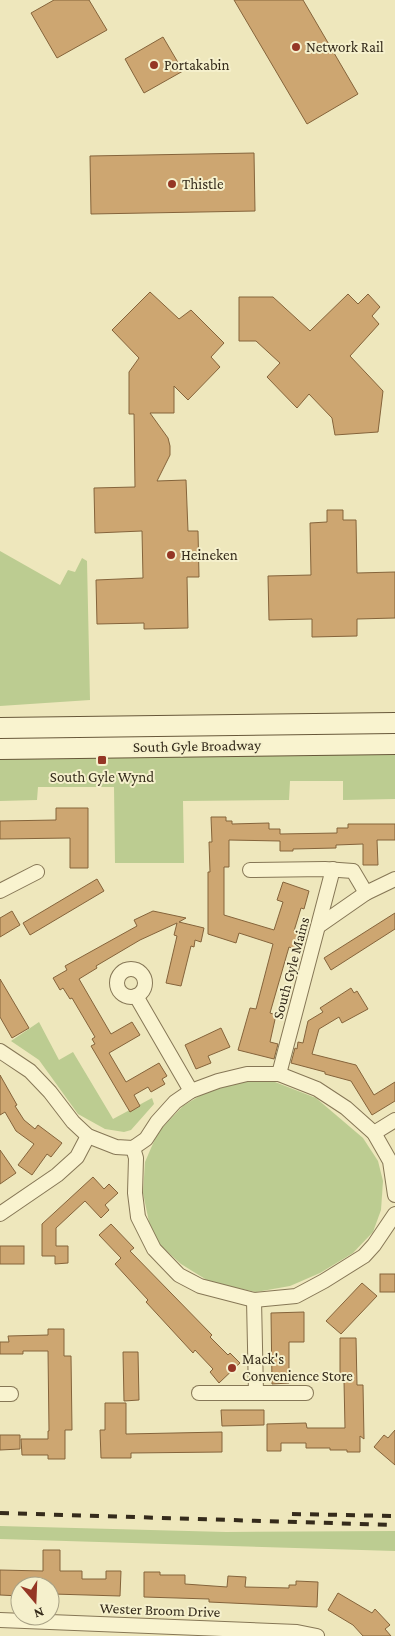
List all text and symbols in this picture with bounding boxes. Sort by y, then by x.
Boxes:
place label: Network Rail [306,39,384,55]
marker: Network Rail [290,41,302,53]
place label: Portakabin [164,57,230,73]
marker: Portakabin [148,59,160,71]
place label: Thistle [182,176,224,192]
marker: Thistle [166,178,178,190]
place label: Heineken [181,547,238,563]
marker: Heineken [165,549,177,561]
street label: South Gyle Broadway [133,737,261,756]
marker: South Gyle Wynd [96,754,108,766]
place label: South Gyle Wynd [50,769,154,786]
street label: South Gyle Mains [270,915,313,1021]
place label: Mack's Convenience Store [242,1351,353,1384]
marker: Mack's Convenience Store [226,1362,238,1374]
north arrow [10,1576,60,1626]
street label: Wester Broom Drive [99,1600,221,1620]
text: N [32,1604,46,1623]

